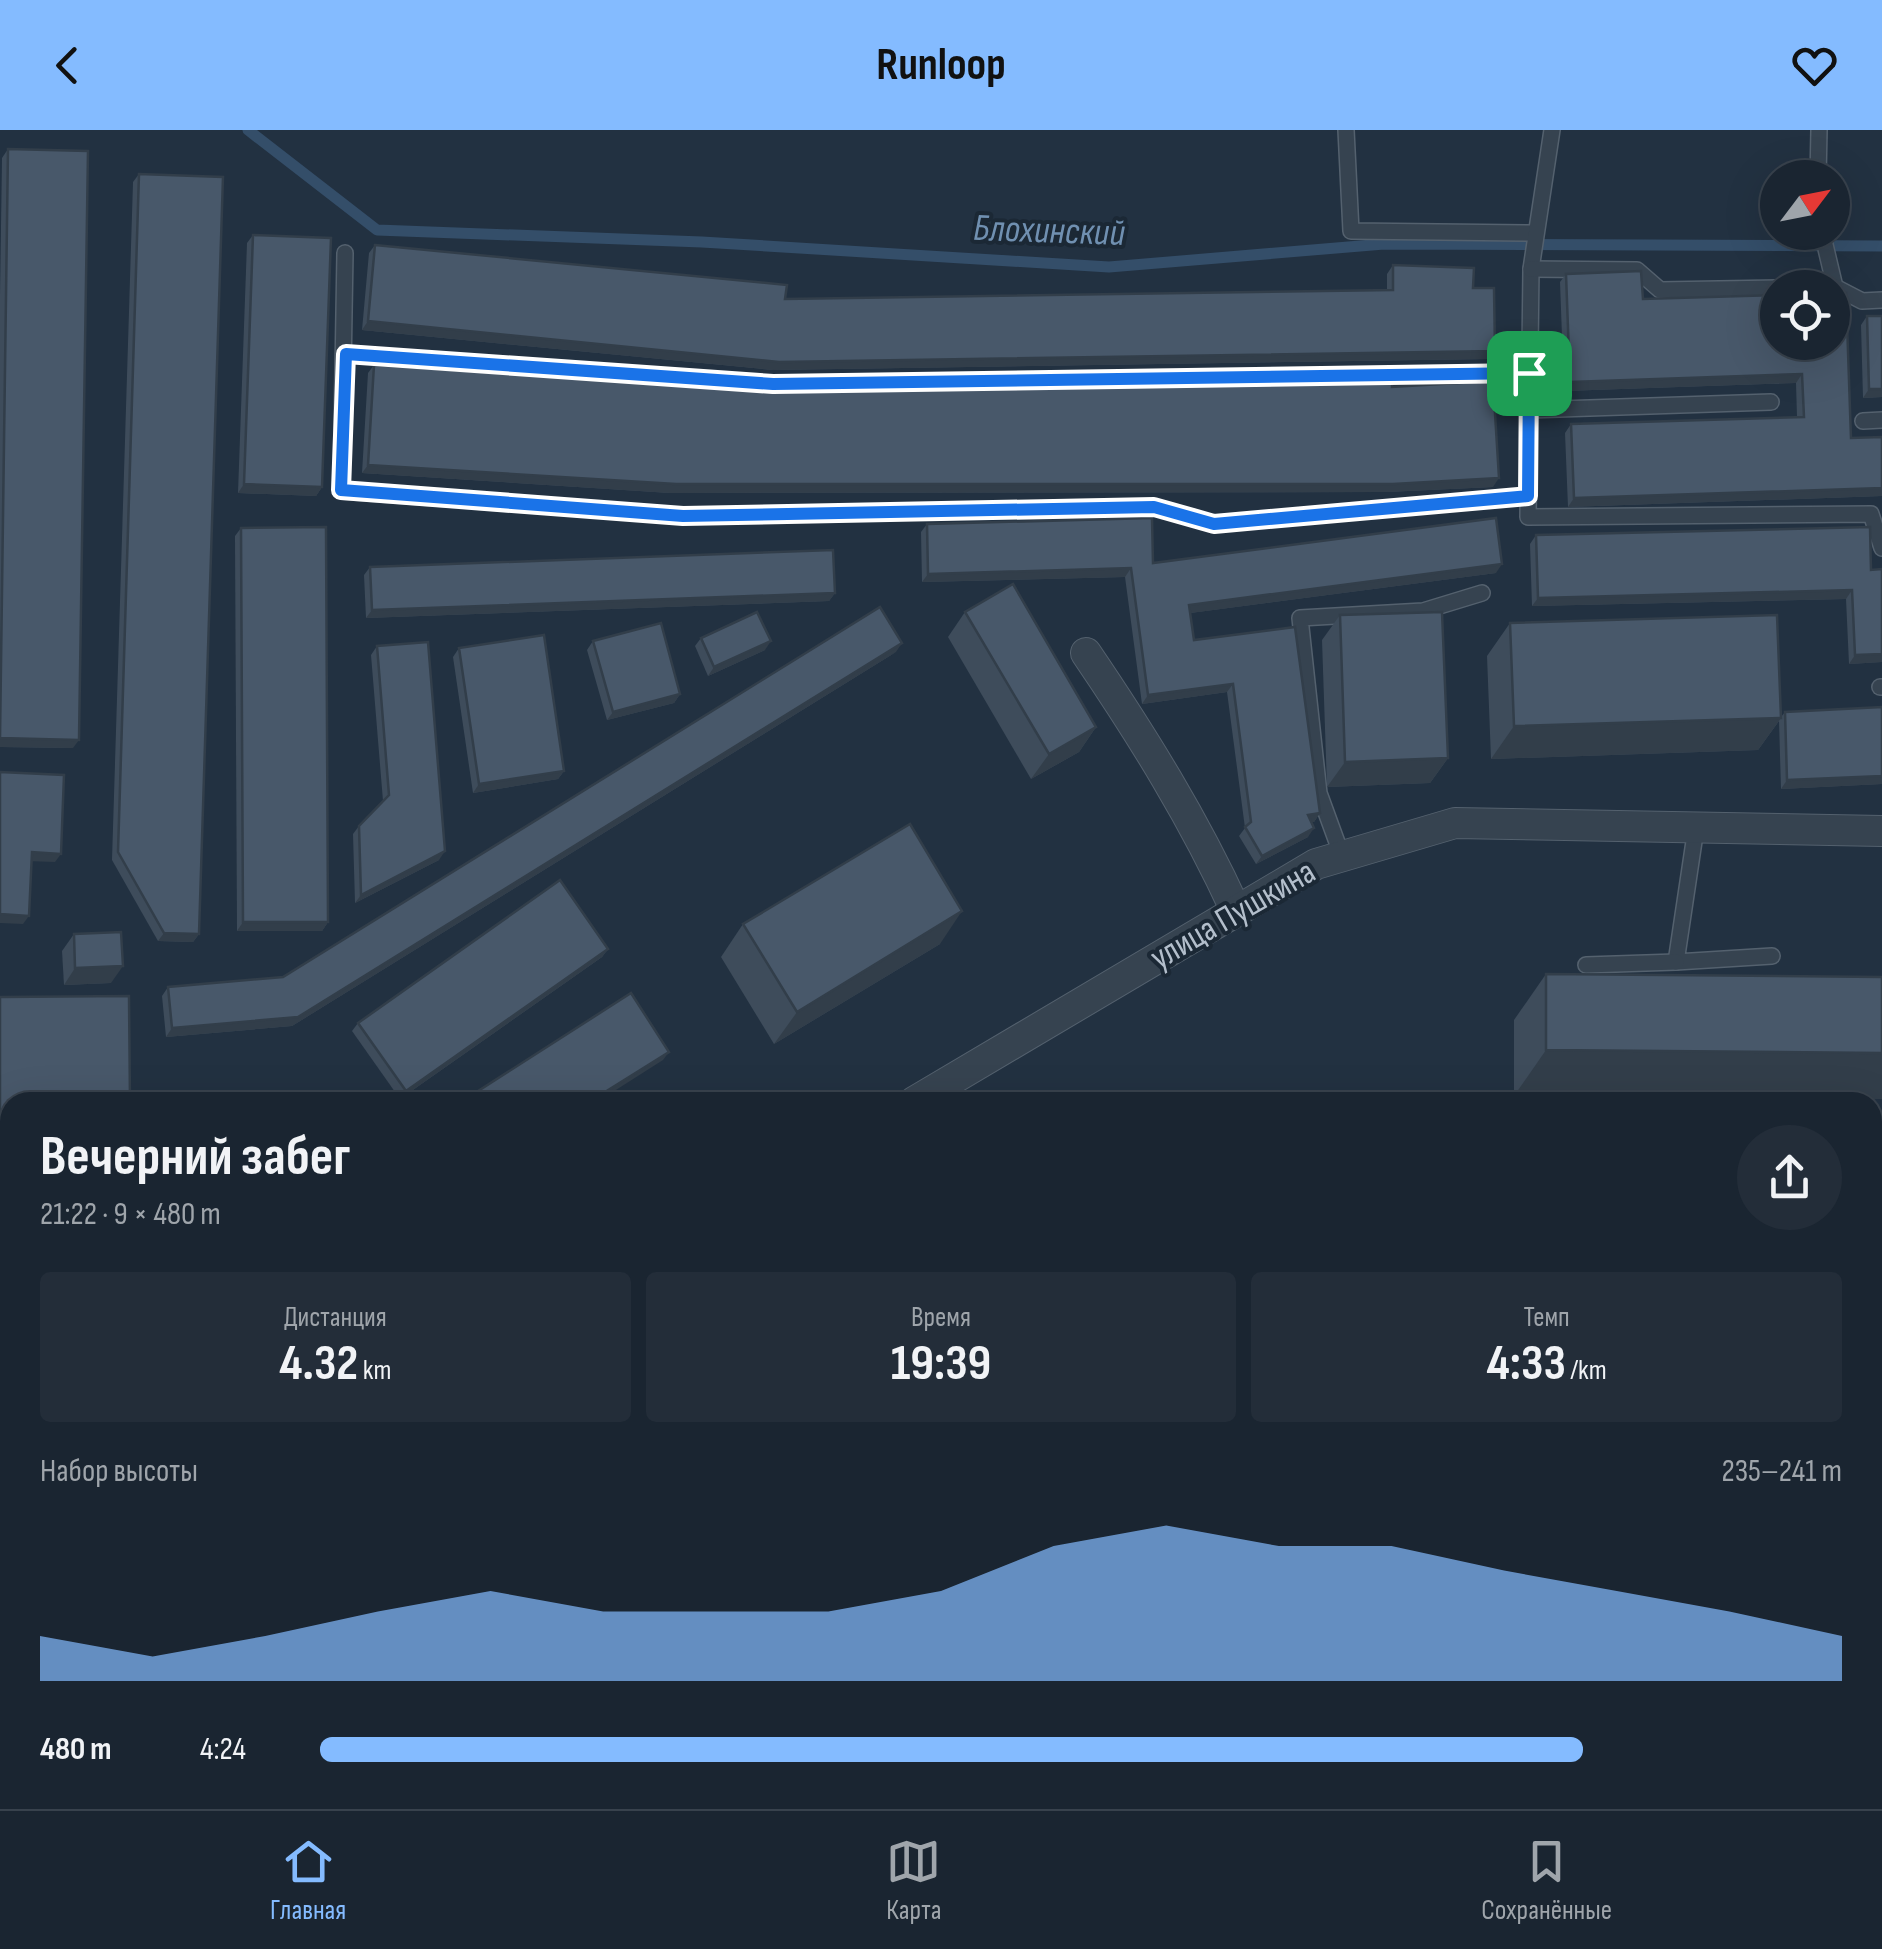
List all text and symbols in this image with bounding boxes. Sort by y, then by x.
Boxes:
icon: back [40,38,95,93]
text: Runloop [876,38,1006,93]
icon: heart [1787,38,1842,93]
north arrow [1760,160,1850,250]
map controls [1760,160,1850,360]
water label: Блохинский [972,206,1126,256]
button: locate [1760,270,1850,360]
pin [1487,331,1572,416]
icon: arrive [1502,346,1557,401]
street label: улица Пушкина [1143,850,1323,980]
text: Вечерний забег [40,1124,350,1191]
button: share [1737,1125,1842,1230]
text: 21:22 · 9 × 480 m [40,1195,221,1234]
text: Дистанция [284,1301,387,1334]
text: Время [911,1301,971,1334]
text: Темп [1524,1301,1570,1334]
text: 4.32 [279,1334,358,1394]
text: 19:39 [891,1334,991,1394]
text: 4:33 [1487,1334,1566,1394]
text: km [358,1354,391,1387]
text: /km [1566,1354,1607,1387]
text: Набор высоты [40,1452,198,1491]
text: 235–241 m [1721,1452,1842,1491]
text: 480 m [40,1730,111,1769]
text: 4:24 [200,1730,246,1769]
tab: Главная [270,1834,346,1927]
tab: Карта [886,1834,941,1927]
tab: Сохранённые [1481,1834,1612,1927]

